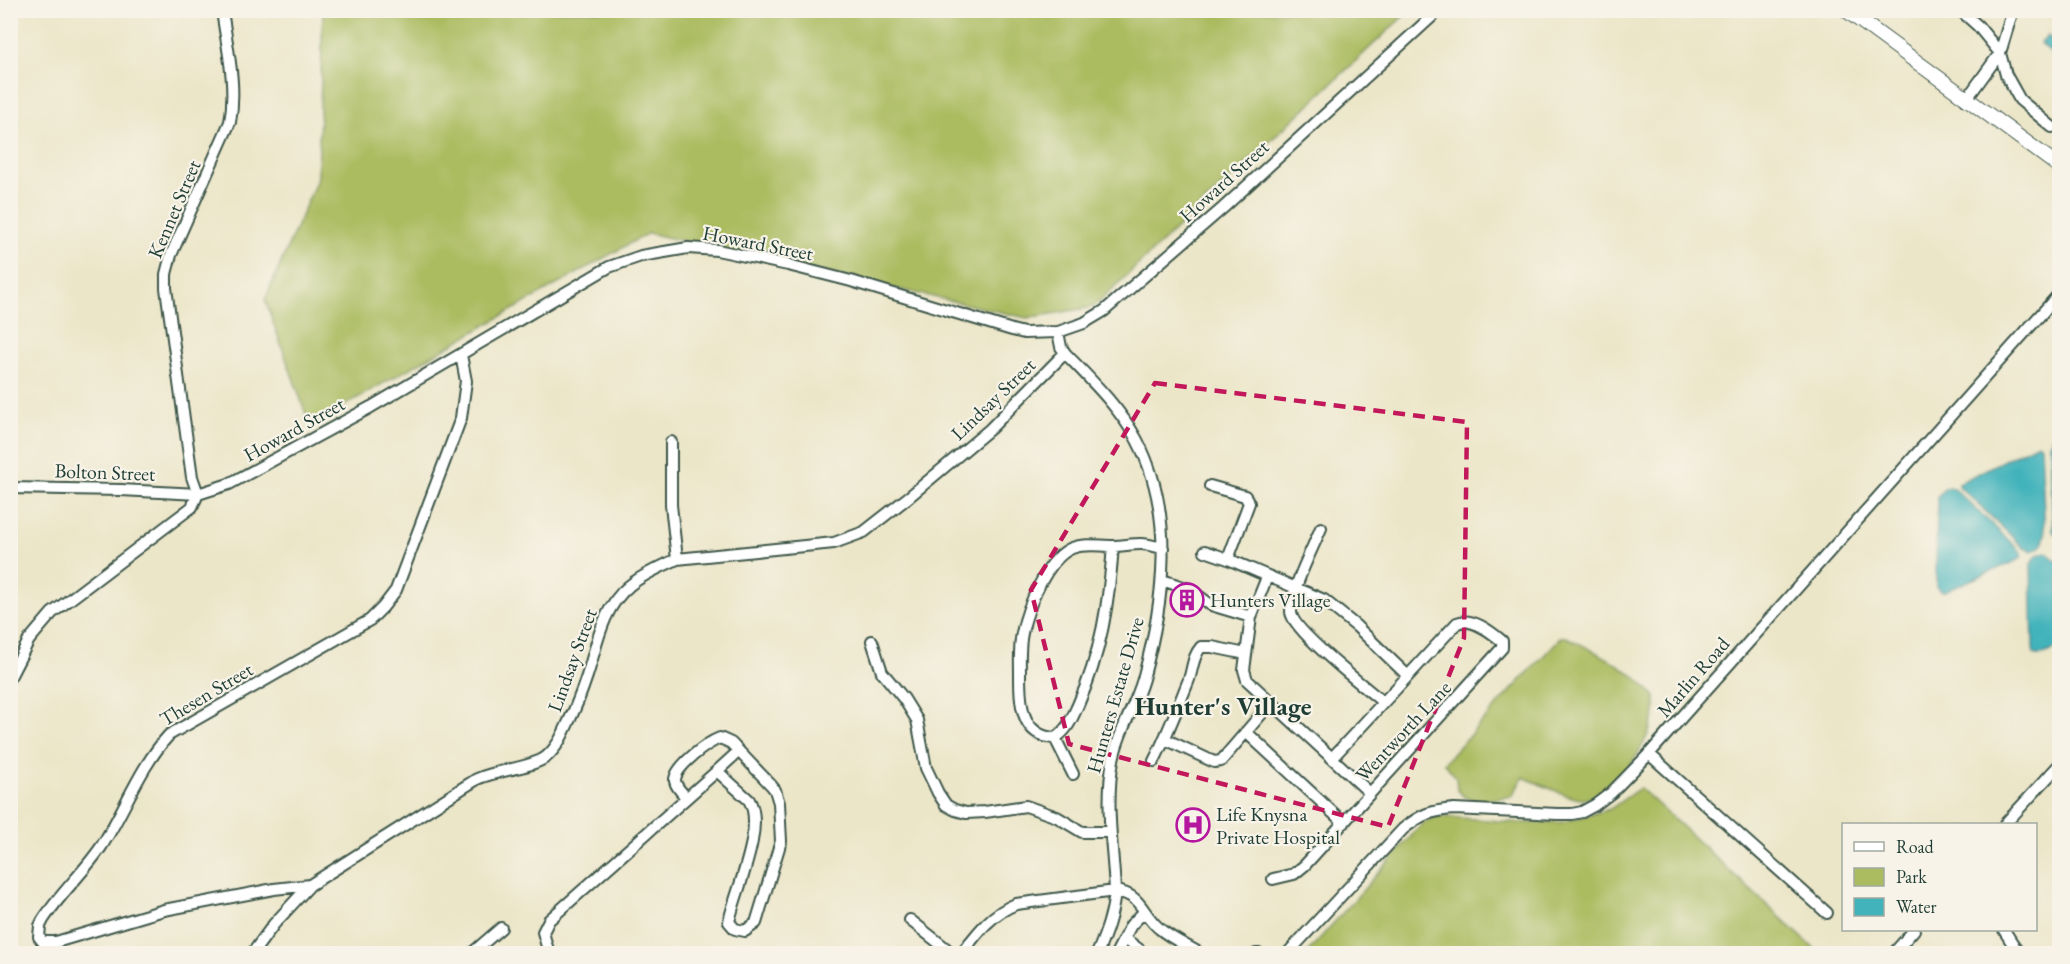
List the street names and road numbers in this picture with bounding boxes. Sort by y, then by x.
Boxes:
street label: Howard Street [1174,133,1275,228]
street label: Kennet Street [142,155,207,262]
street label: Howard Street [701,220,816,267]
street label: Lindsay Street [945,352,1041,446]
street label: Howard Street [239,390,350,468]
street label: Bolton Street [54,457,157,487]
street label: Lindsay Street [541,604,603,715]
street label: Hunters Estate Drive [1080,614,1150,776]
street label: Marlin Road [1651,631,1736,723]
street label: Thesen Street [155,656,258,732]
street label: Wentworth Lane [1349,675,1457,787]

